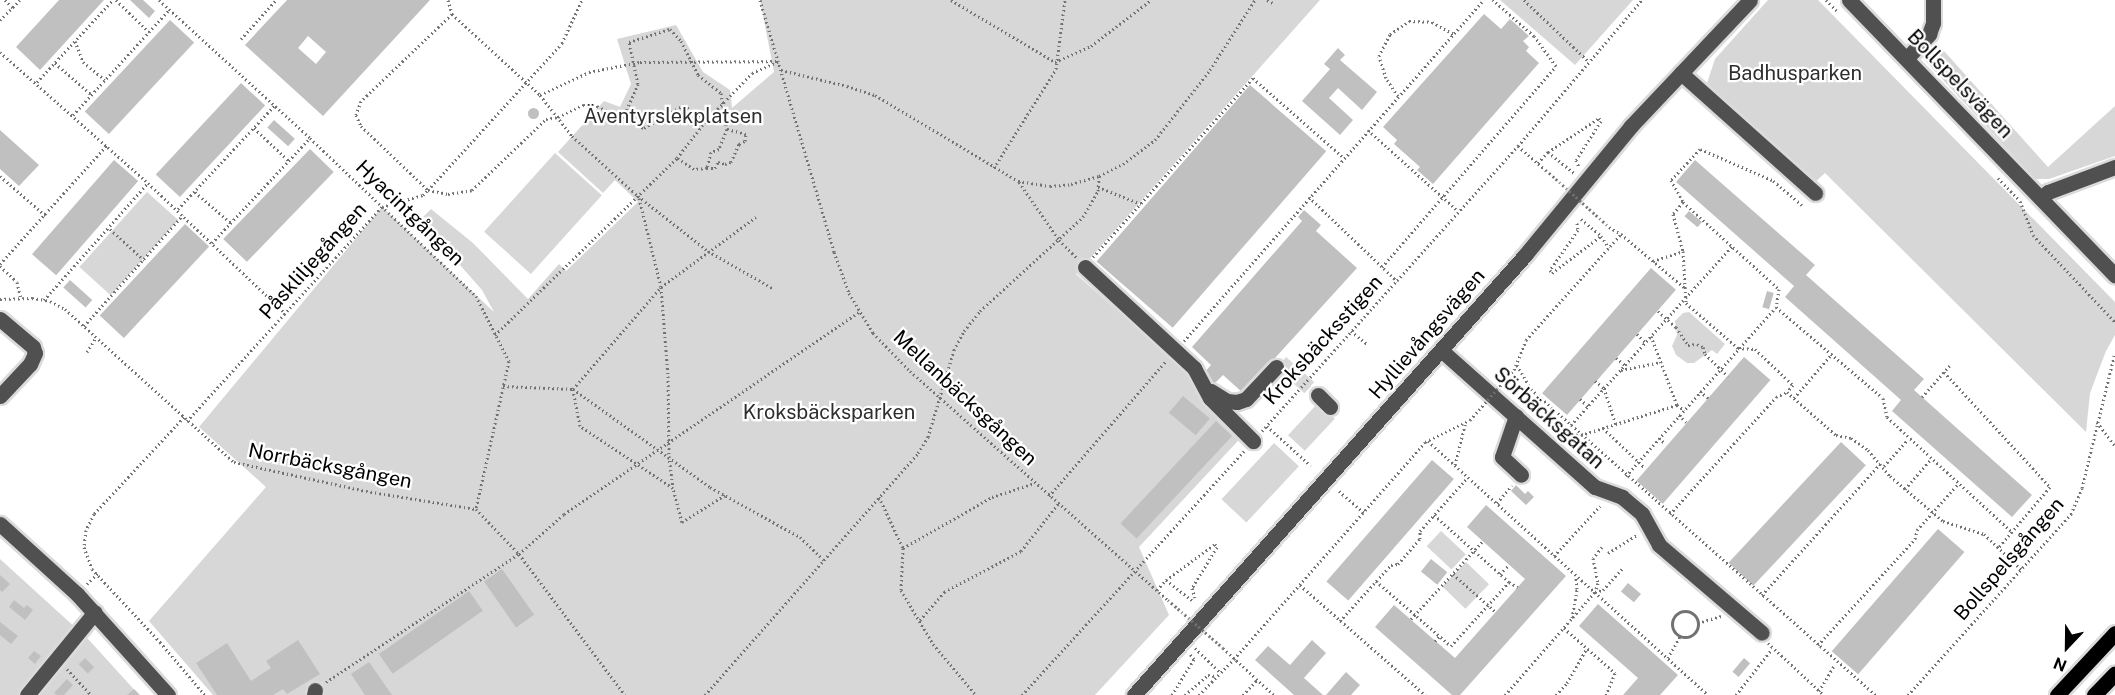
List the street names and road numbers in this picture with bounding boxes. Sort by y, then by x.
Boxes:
street label: Bollspelsvägen [1902,25,2018,143]
street label: Hyacintgången [351,155,469,271]
street label: Påskliljegången [254,198,372,324]
street label: Hyllievångsvägen [1364,264,1490,404]
street label: Kroksbäcksstigen [1259,270,1387,410]
street label: Mellanbäcksgången [888,325,1042,471]
street label: Sörbäcksgatan [1489,362,1609,474]
street label: Norrbäcksgången [246,438,414,494]
street label: Bollspelsgången [1949,493,2069,625]

